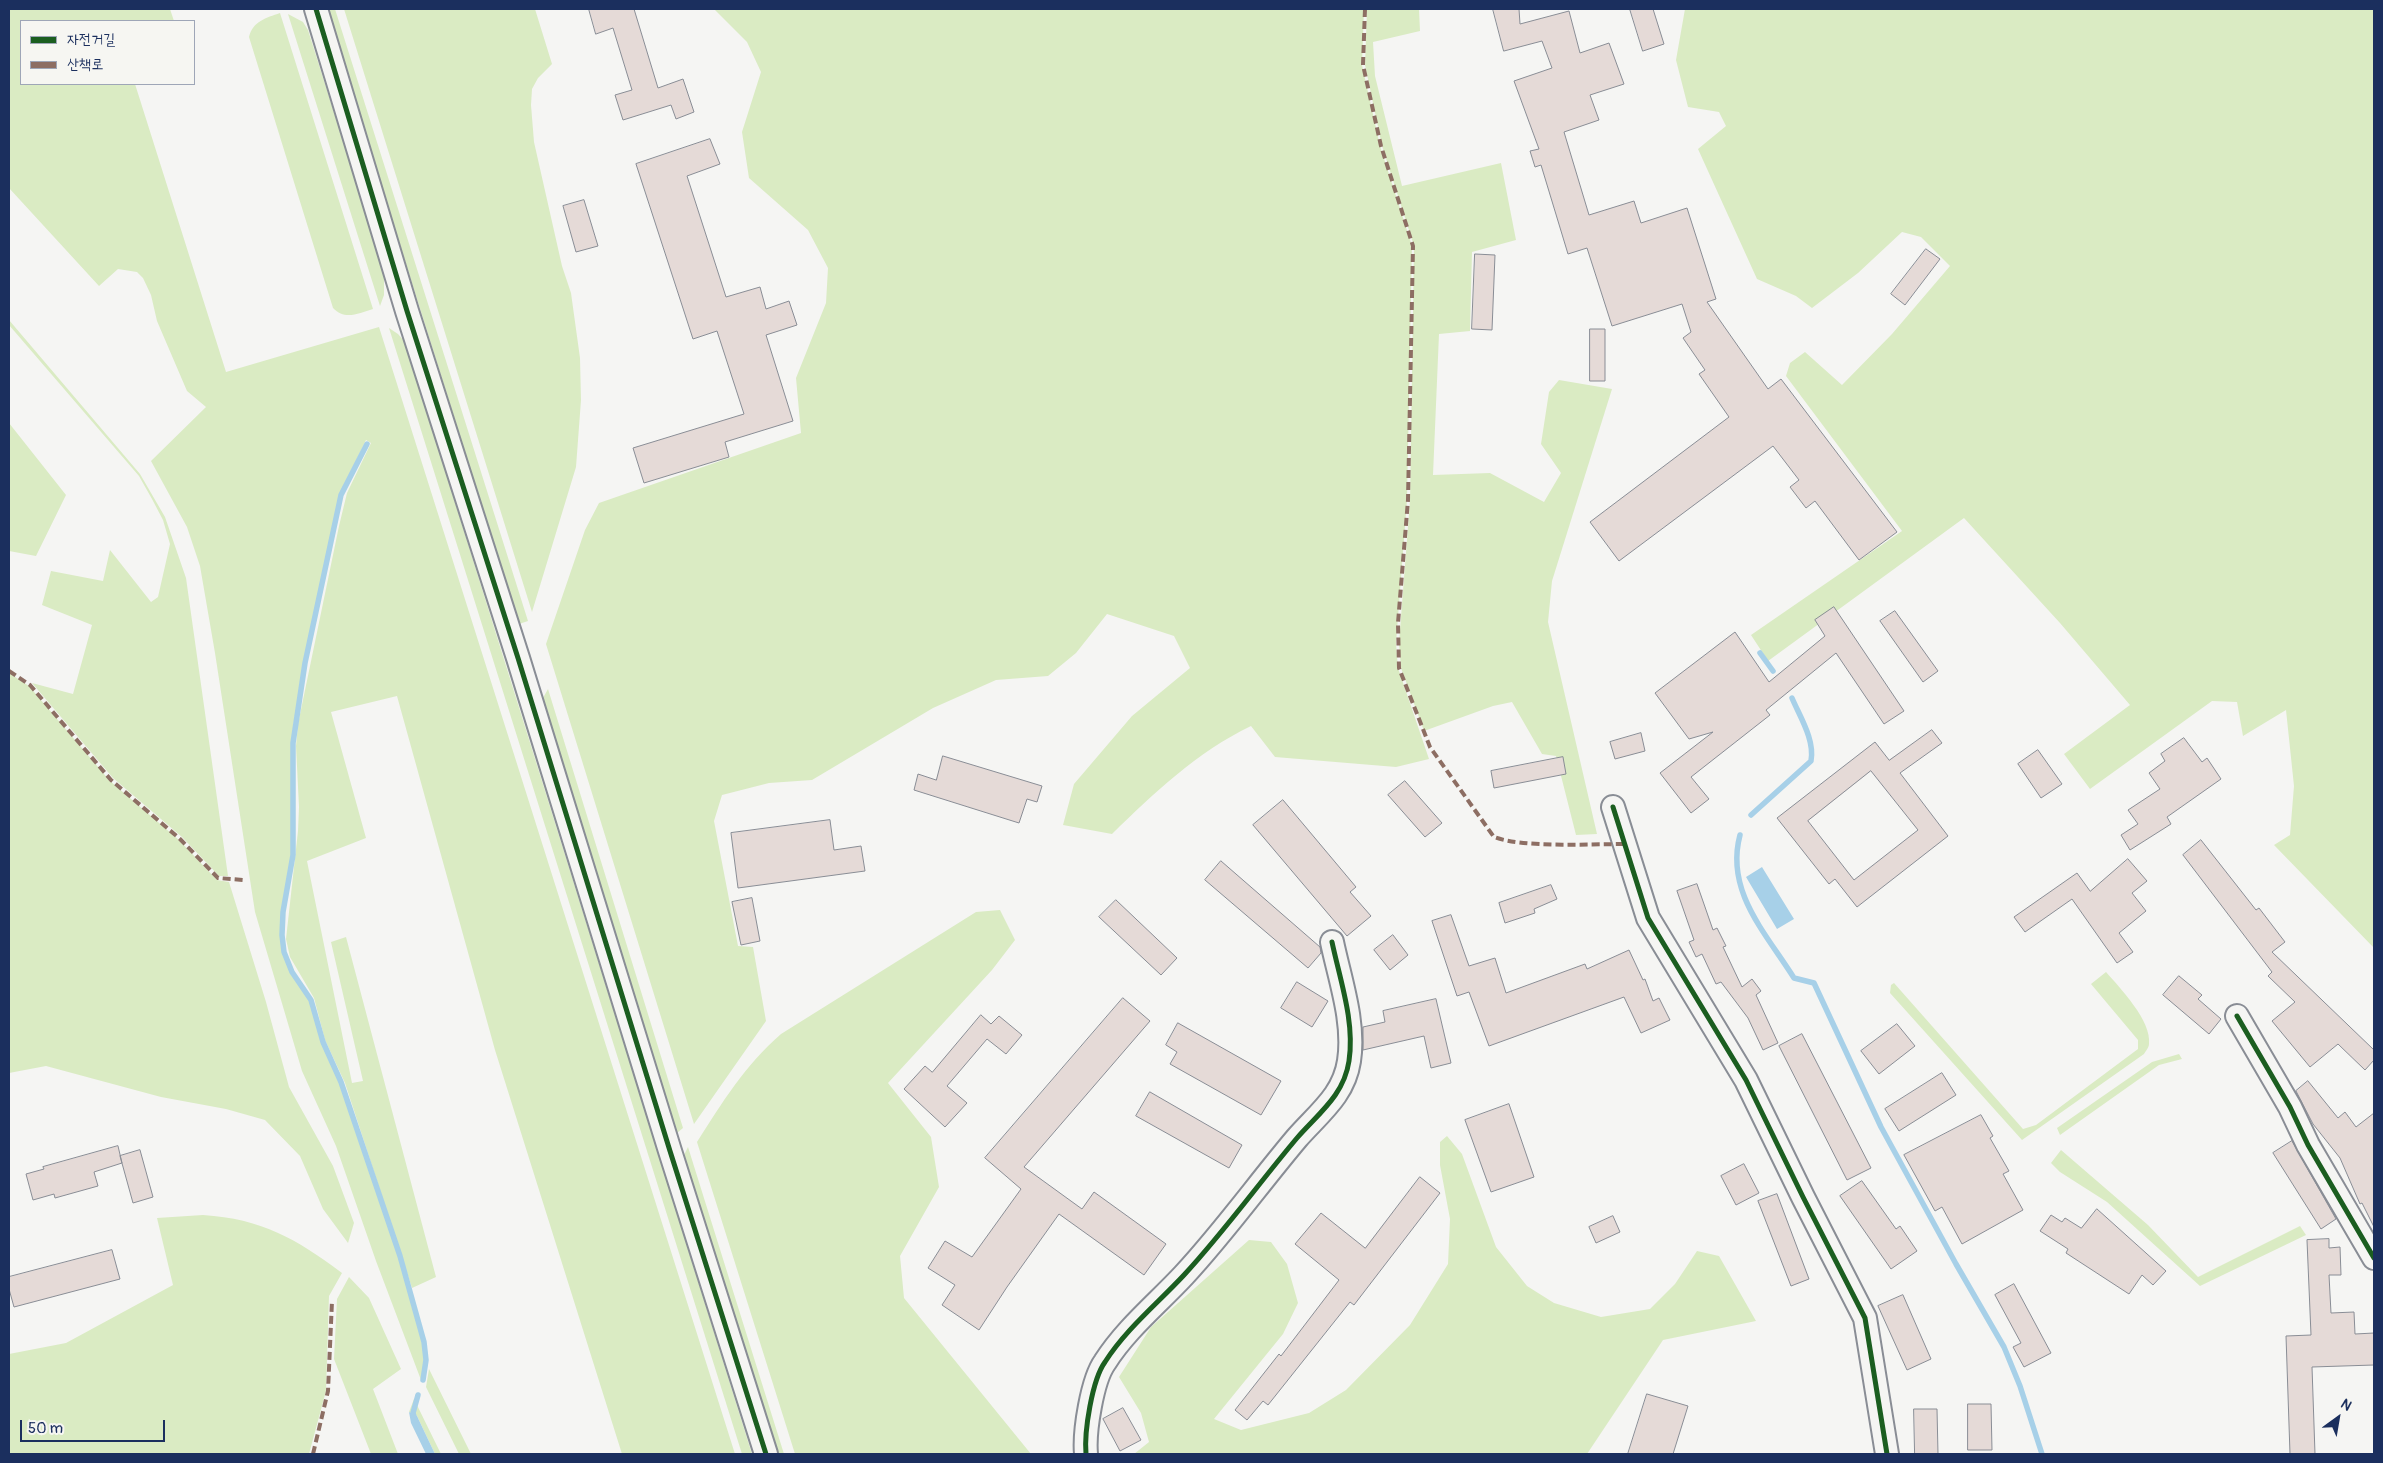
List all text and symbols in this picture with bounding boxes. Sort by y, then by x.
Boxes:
legend [20,20,195,85]
text: 자전거길 [67,30,115,49]
text: 산책로 [67,55,103,74]
north arrow [2313,1393,2363,1443]
text: N [2338,1395,2355,1415]
scale bar [22,1410,168,1442]
text: 50 m [28,1419,63,1438]

